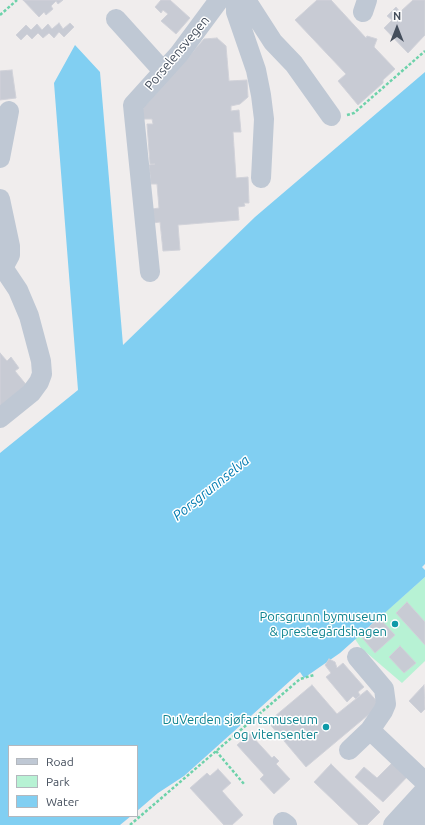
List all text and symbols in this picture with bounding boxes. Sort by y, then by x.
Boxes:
north arrow [377,8,417,48]
text: N [393,10,401,22]
street label: Porselensvegen [141,13,213,93]
water label: Porsgrunnselva [169,452,253,524]
place label: Porsgrunn bymuseum & prestegårdshagen [260,609,387,640]
marker: Porsgrunn bymuseum & prestegårdshagen [390,619,400,629]
place label: DuVerden sjøfartsmuseum og vitensenter [163,712,318,743]
marker: DuVerden sjøfartsmuseum og vitensenter [321,722,331,732]
legend [8,745,138,817]
text: Road [46,755,74,768]
text: Park [46,775,70,788]
text: Water [46,795,79,808]

